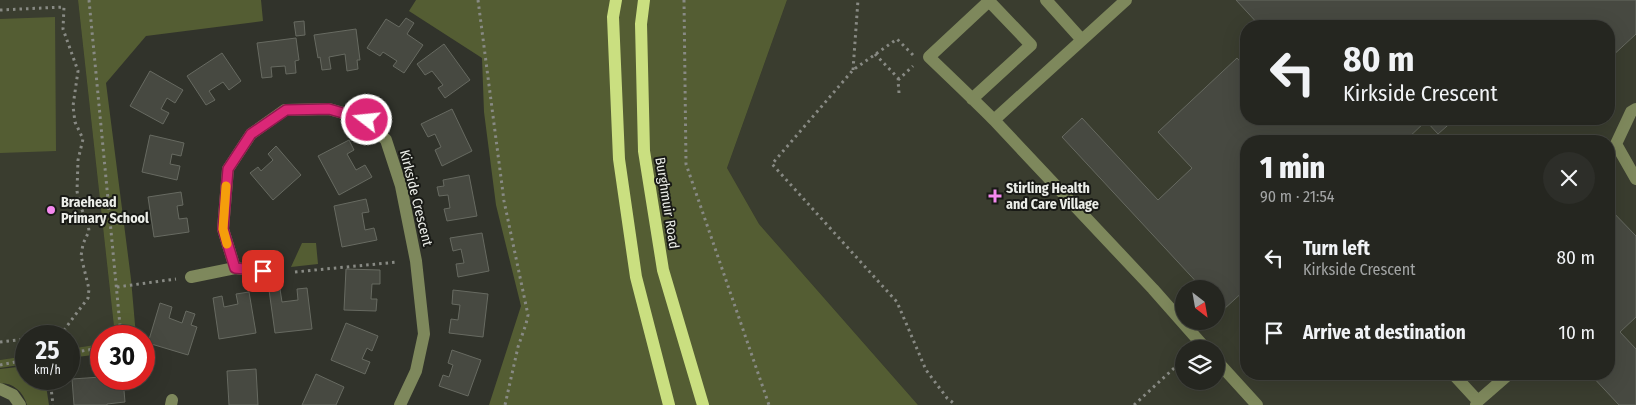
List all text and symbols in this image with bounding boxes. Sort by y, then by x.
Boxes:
text: 80 m [1343,38,1415,80]
icon: left [1260,40,1325,105]
text: Kirkside Crescent [1343,80,1498,107]
position arrow [340,93,392,145]
street label: Kirkside Crescent [396,148,436,248]
text: 1 min [1260,150,1325,186]
button: close [1543,152,1595,204]
street label: Burghmuir Road [651,156,683,250]
place label: Stirling Health and Care Village [1006,180,1099,213]
text: 90 m · 21:54 [1260,187,1335,206]
marker: Stirling Health and Care Village [988,189,1002,203]
place label: Braehead Primary School [61,194,149,227]
marker: Braehead Primary School [45,204,57,216]
text: Turn left [1303,237,1370,260]
icon: left [1260,244,1288,272]
text: 80 m [1557,246,1595,269]
pin [242,250,284,292]
icon: arrive [249,257,277,285]
text: Kirkside Crescent [1303,260,1415,279]
north arrow [1175,280,1225,330]
map controls [1175,280,1225,390]
icon: arrive [1260,319,1288,347]
text: Arrive at destination [1303,321,1466,344]
text: 10 m [1559,321,1595,344]
speed limit sign: 30 [90,325,155,390]
text: 25 [36,336,59,366]
button: layers [1175,340,1225,390]
text: km/h [34,363,61,377]

